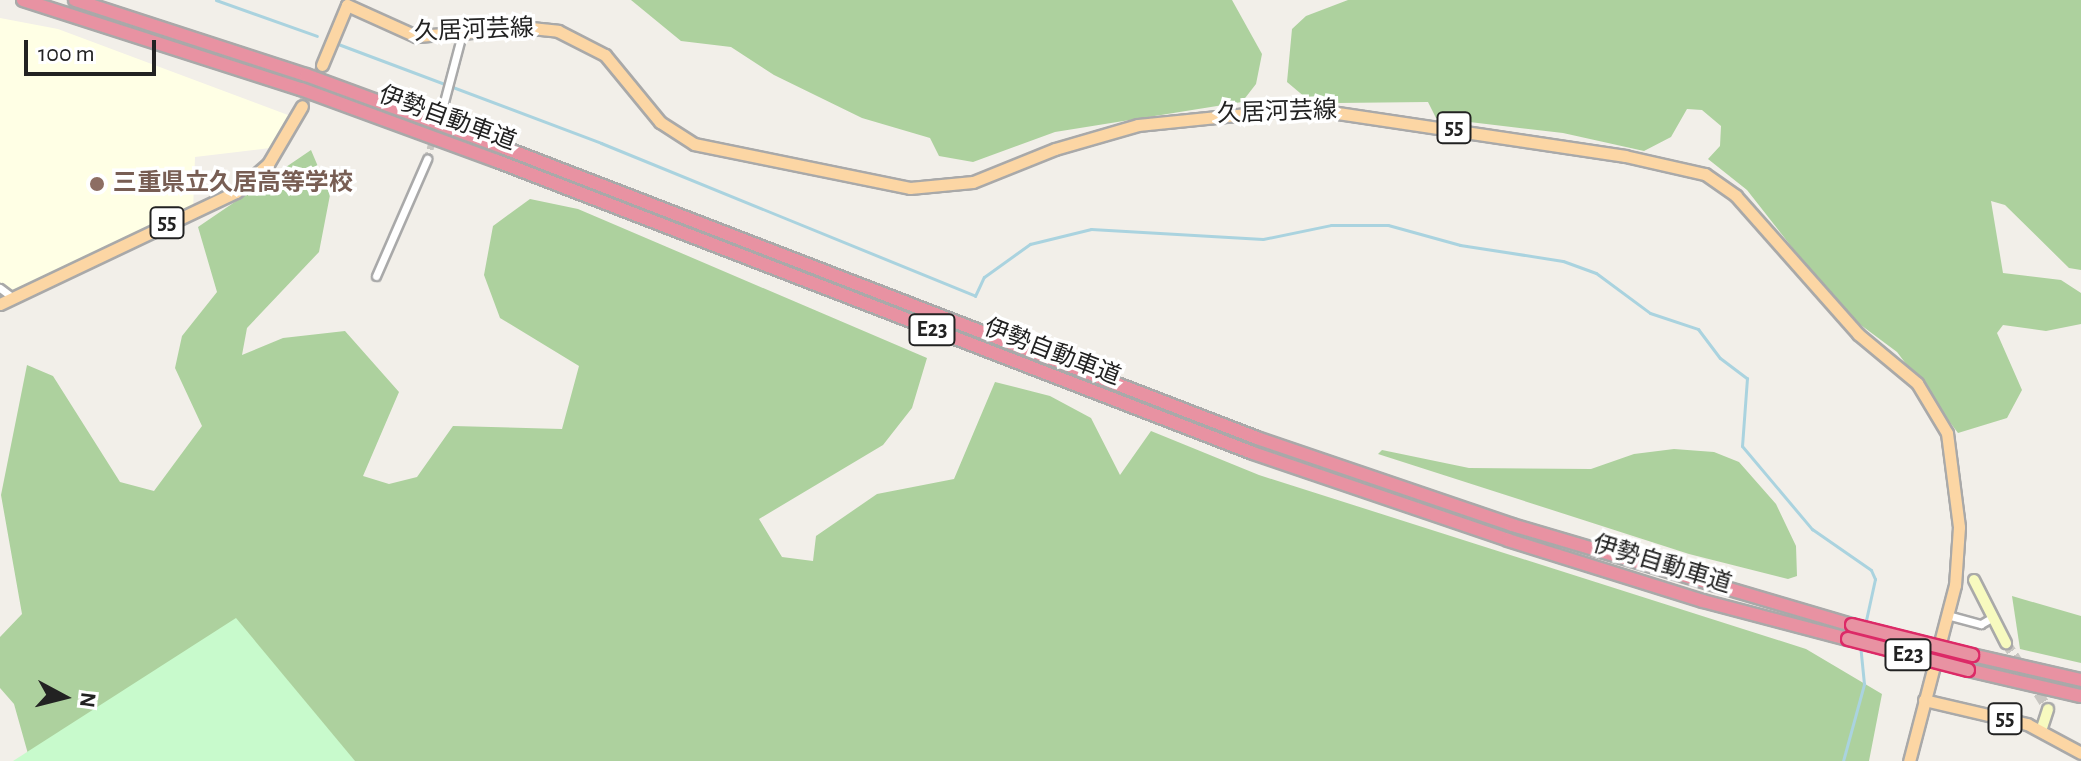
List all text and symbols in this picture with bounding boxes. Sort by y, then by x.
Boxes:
street label: 久居河芸線 [414,15,534,47]
scale bar [28,24,160,74]
text: 100 m [38,42,95,66]
street label: 伊勢自動車道 [374,81,520,157]
street label: 久居河芸線 [1217,97,1337,129]
road number: 55 [1436,110,1472,146]
place label: 三重県立久居高等学校 [113,170,353,198]
marker: 三重県立久居高等学校 [88,175,106,193]
road number: 55 [149,205,185,241]
road number: E23 [908,312,956,348]
street label: 伊勢自動車道 [980,314,1124,392]
street label: 伊勢自動車道 [1589,530,1735,600]
road number: E23 [1884,637,1932,673]
north arrow [24,657,104,737]
text: N [76,691,100,709]
road number: 55 [1987,701,2023,737]

